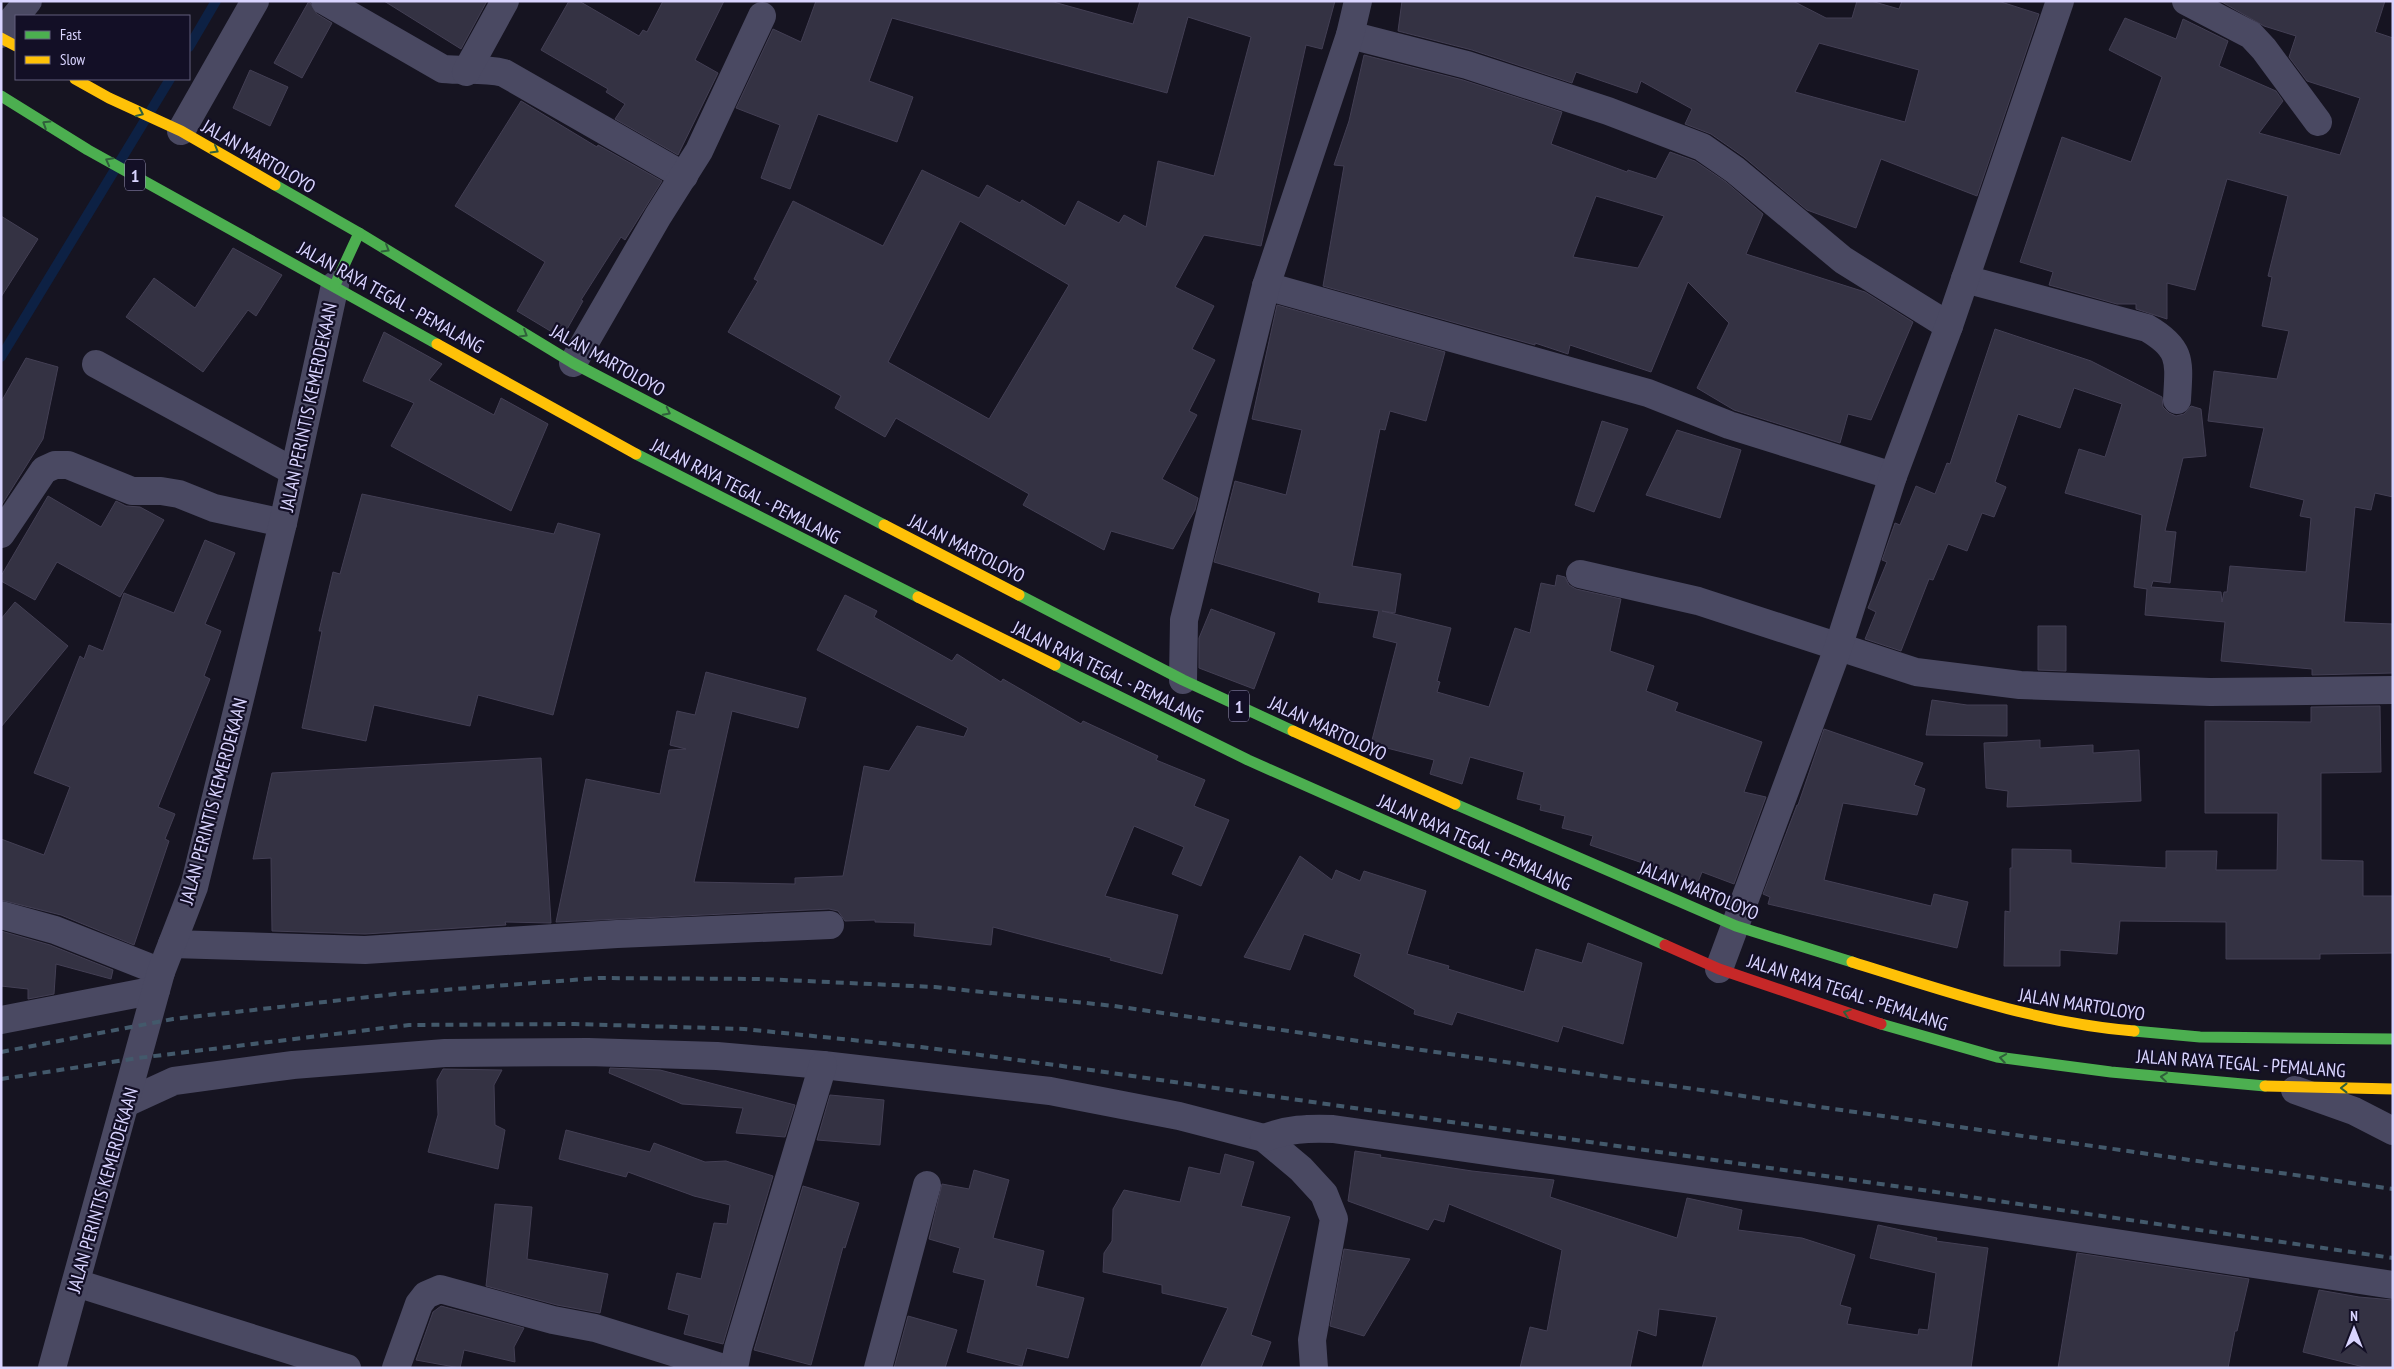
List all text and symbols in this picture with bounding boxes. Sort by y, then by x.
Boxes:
legend [15,15,190,80]
text: Fast [60,25,81,44]
text: Slow [60,50,85,69]
one-way arrow [135,106,144,117]
street label: JALAN MARTOLOYO [197,113,320,198]
one-way arrow [43,121,52,130]
one-way arrow [209,144,218,154]
one-way arrow [106,157,115,167]
road number: 1 [125,160,145,190]
street label: JALAN RAYA TEGAL - PEMALANG [293,235,488,358]
one-way arrow [380,243,389,253]
street label: JALAN PERINTIS KEMERDEKAAN [274,301,342,514]
street label: JALAN MARTOLOYO [546,318,670,401]
one-way arrow [519,328,528,337]
one-way arrow [661,406,670,416]
street label: JALAN RAYA TEGAL - PEMALANG [646,432,845,549]
street label: JALAN MARTOLOYO [904,508,1029,588]
street label: JALAN RAYA TEGAL - PEMALANG [1008,615,1207,729]
road number: 1 [1229,690,1249,721]
street label: JALAN MARTOLOYO [1264,690,1391,766]
street label: JALAN PERINTIS KEMERDEKAAN [174,695,252,908]
street label: JALAN RAYA TEGAL - PEMALANG [1374,788,1576,896]
street label: JALAN MARTOLOYO [1635,855,1763,925]
street label: JALAN RAYA TEGAL - PEMALANG [1744,948,1951,1036]
street label: JALAN MARTOLOYO [2016,982,2147,1026]
one-way arrow [1843,1009,1852,1019]
street label: JALAN RAYA TEGAL - PEMALANG [2135,1044,2346,1082]
one-way arrow [1999,1053,2008,1063]
one-way arrow [2160,1072,2168,1083]
one-way arrow [2340,1083,2348,1093]
street label: JALAN PERINTIS KEMERDEKAAN [61,1085,143,1296]
north arrow [2329,1304,2379,1354]
text: N [2350,1307,2358,1325]

